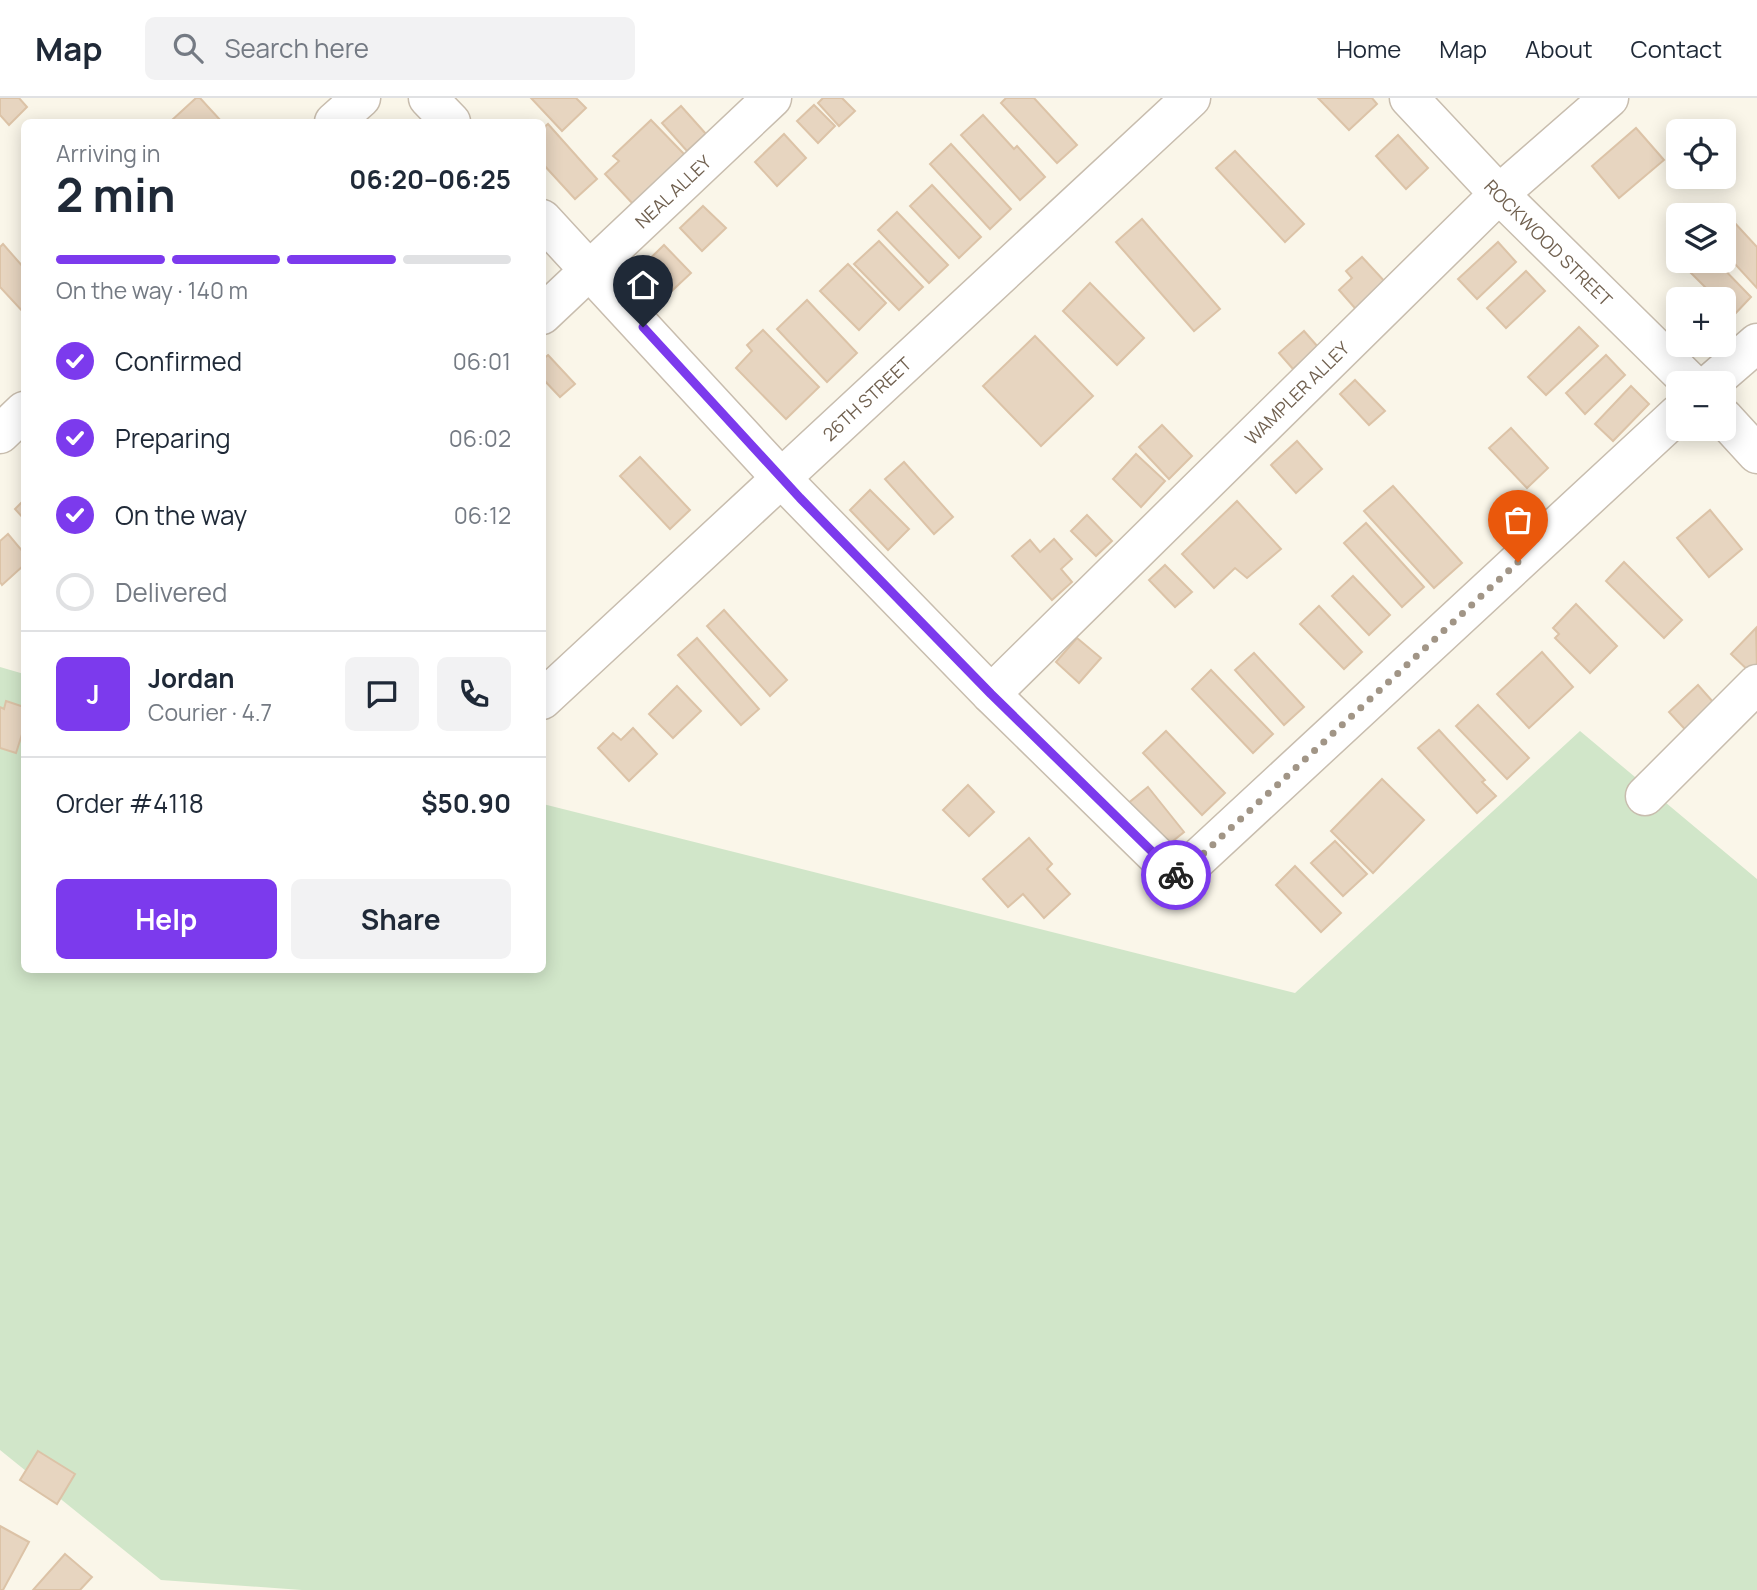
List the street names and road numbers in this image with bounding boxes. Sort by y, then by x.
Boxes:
street label: NEAL ALLEY [630,149,717,233]
street label: ROCKWOOD STREET [1479,174,1618,311]
street label: WAMPLER ALLEY [1239,336,1355,450]
street label: 26TH STREET [817,351,916,446]

